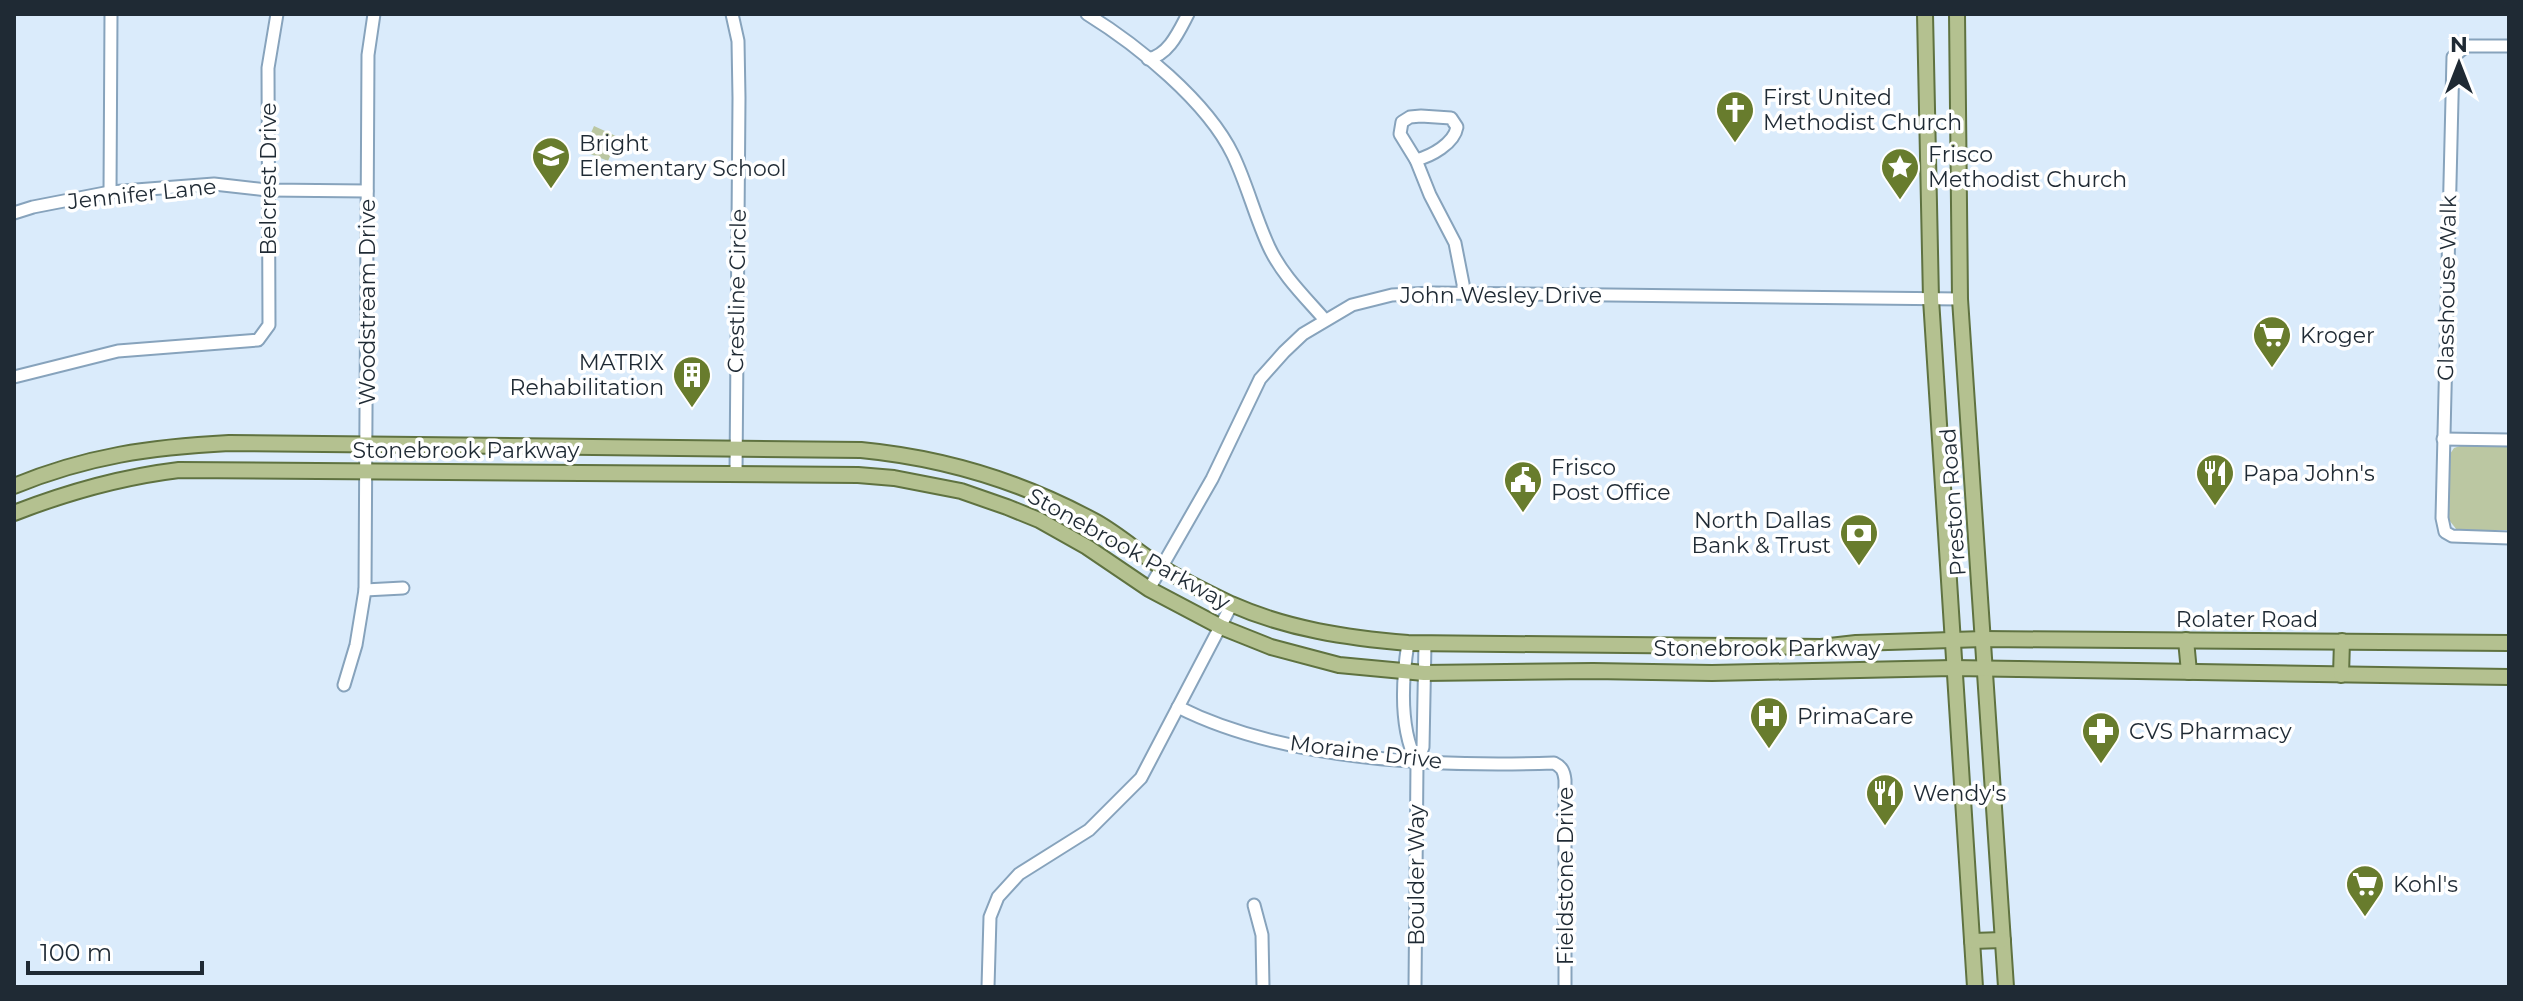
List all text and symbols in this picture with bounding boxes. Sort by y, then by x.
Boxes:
north arrow [2419,24,2499,104]
text: N [2450,31,2468,58]
place label: First United Methodist Church [1763,84,1962,136]
church icon: First United Methodist Church [1714,89,1756,144]
street label: Belcrest Drive [255,102,282,256]
place label: Bright Elementary School [579,130,786,182]
school or university icon: Bright Elementary School [530,135,572,190]
place label: Frisco Methodist Church [1928,141,2127,193]
place icon: Frisco Methodist Church [1879,146,1921,201]
street label: Jennifer Lane [65,173,218,215]
street label: Glasshouse Walk [2432,194,2462,381]
street label: Woodstream Drive [354,199,381,405]
street label: Crestline Circle [722,209,752,373]
street label: John Wesley Drive [1399,282,1602,309]
supermarket icon: Kroger [2251,314,2293,369]
place label: Kroger [2300,322,2375,349]
place label: MATRIX Rehabilitation [509,349,665,401]
building icon: MATRIX Rehabilitation [671,354,713,409]
street label: Preston Road [1934,427,1972,577]
street label: Stonebrook Parkway [352,437,580,464]
restaurant icon: Papa John's [2194,452,2236,507]
place label: Frisco Post Office [1551,454,1671,506]
public building icon: Frisco Post Office [1502,459,1544,514]
place label: Papa John's [2243,460,2375,487]
street label: Stonebrook Parkway [1023,482,1235,616]
place label: North Dallas Bank & Trust [1692,507,1831,559]
bank icon: North Dallas Bank & Trust [1838,512,1880,567]
street label: Rolater Road [2176,606,2318,633]
street label: Stonebrook Parkway [1653,635,1881,662]
hospital icon: PrimaCare [1748,695,1790,750]
place label: PrimaCare [1797,703,1913,730]
pharmacy icon: CVS Pharmacy [2080,710,2122,765]
place label: CVS Pharmacy [2129,718,2292,745]
street label: Moraine Drive [1288,729,1444,775]
restaurant icon: Wendy's [1864,772,1906,827]
place label: Wendy's [1913,780,2007,807]
street label: Fieldstone Drive [1552,787,1579,965]
street label: Boulder Way [1403,804,1430,946]
supermarket icon: Kohl's [2344,863,2386,918]
place label: Kohl's [2393,871,2458,898]
scale bar [28,925,202,975]
text: 100 m [40,938,112,967]

